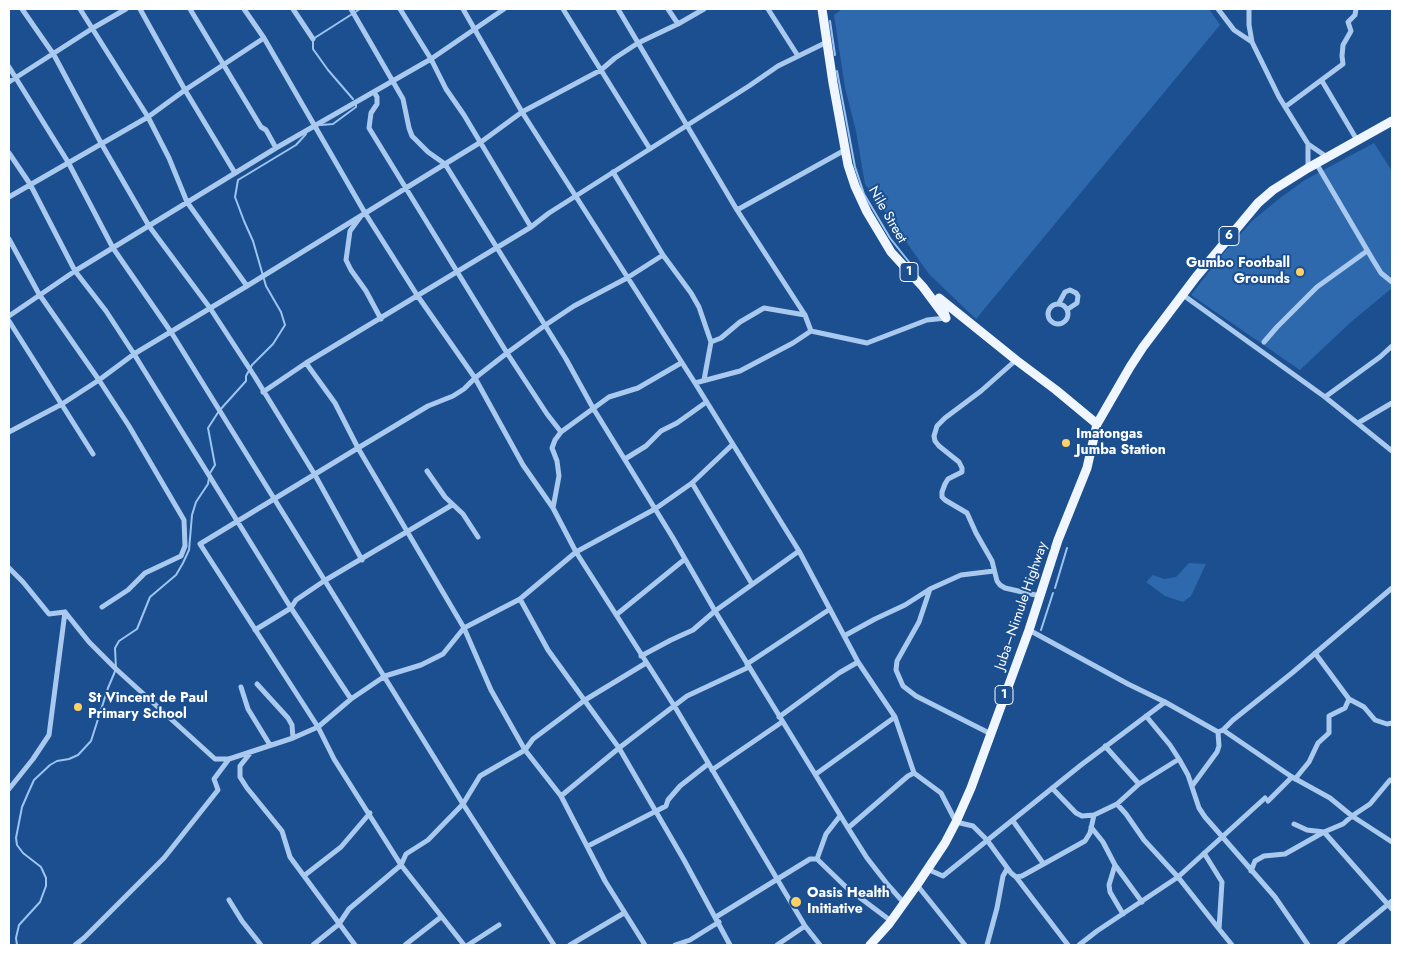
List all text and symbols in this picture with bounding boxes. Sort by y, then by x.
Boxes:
street label: Nile Street [864,184,910,246]
road number: 6 [1219,227,1239,246]
place label: Gumbo Football Grounds [1186,256,1290,288]
road number: 1 [900,262,918,282]
marker: Gumbo Football Grounds [1294,266,1306,278]
place label: Imatongas Jumba Station [1076,427,1166,460]
marker: Imatongas Jumba Station [1060,437,1072,449]
street label: Juba–Nimule Highway [992,540,1052,672]
road number: 1 [995,686,1013,704]
place label: St Vincent de Paul Primary School [88,691,208,724]
marker: St Vincent de Paul Primary School [72,701,84,713]
place label: Oasis Health Initiative [807,886,890,919]
marker: Oasis Health Initiative [789,895,803,909]

